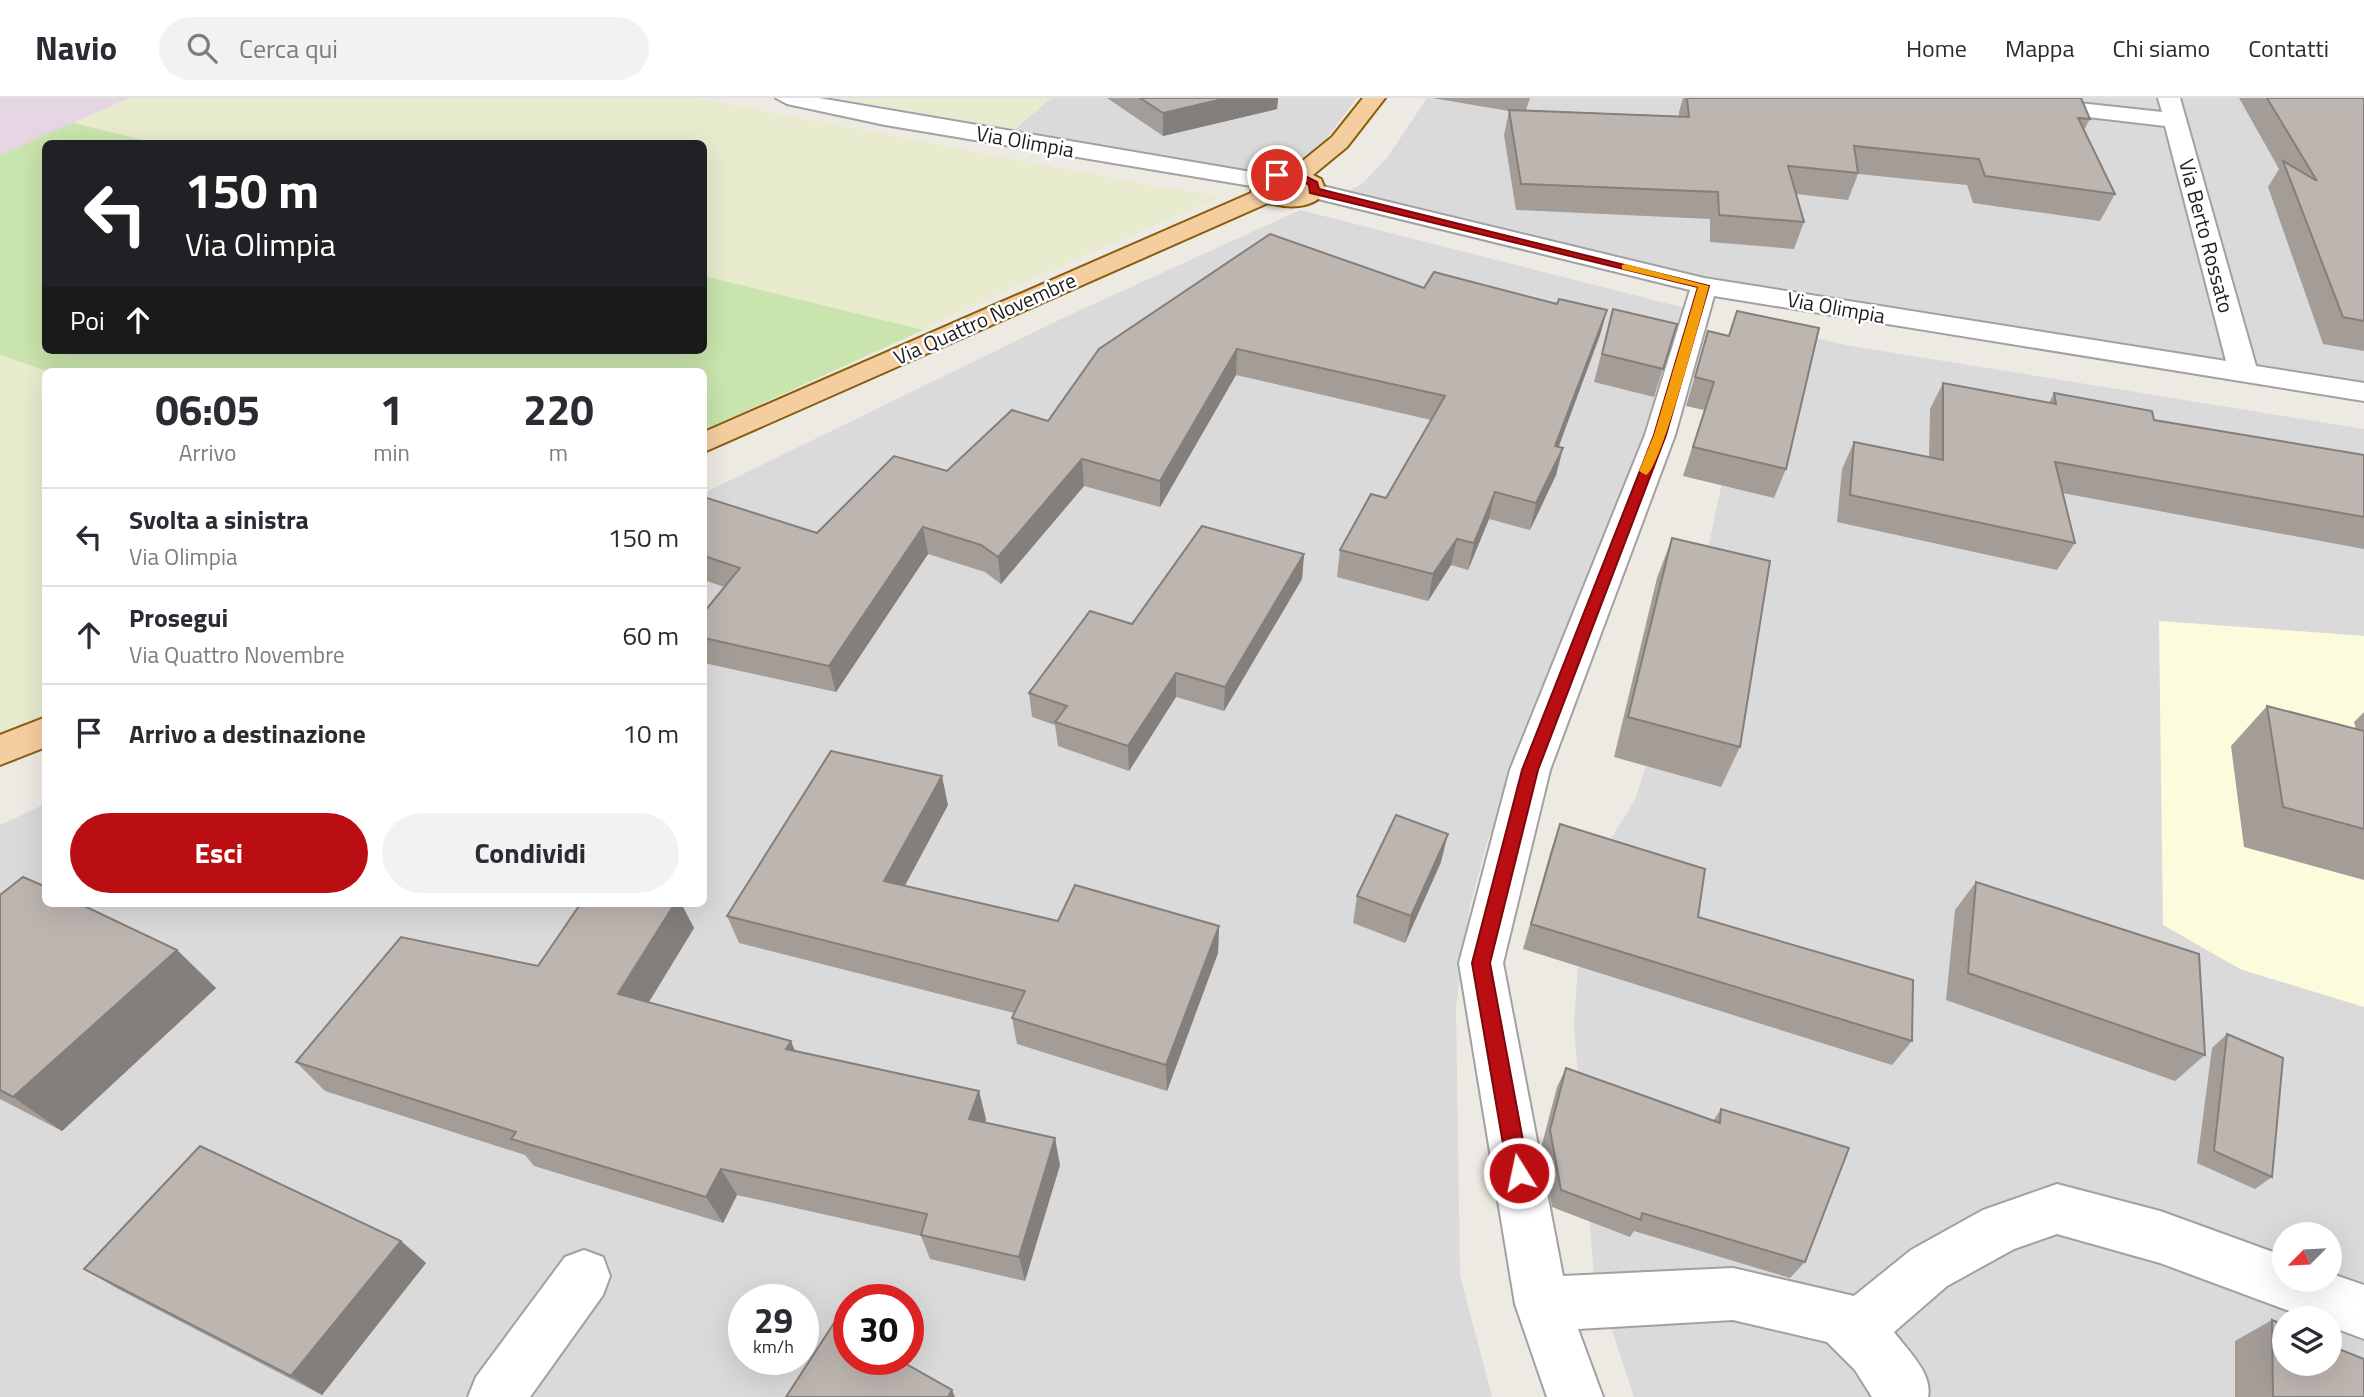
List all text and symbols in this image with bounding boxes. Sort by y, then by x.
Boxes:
search box [159,17,649,80]
text: Navio [35,23,117,73]
icon: search [183,29,221,67]
text: Cerca qui [239,29,338,68]
text: Home [1906,30,1967,66]
text: Mappa [2005,30,2074,66]
text: Chi siamo [2112,30,2210,66]
text: Contatti [2248,30,2329,66]
street label: Via Olimpia [974,117,1077,165]
pin [1247,145,1307,205]
text: 150 m [185,152,319,227]
street label: Via Berto Rossato [2171,155,2243,316]
icon: arrive [1258,156,1296,194]
icon: left [70,168,161,259]
text: Via Olimpia [185,220,336,268]
street label: Via Quattro Novembre [888,263,1081,373]
street label: Via Olimpia [1785,283,1888,331]
text: Poi [70,301,105,340]
icon: ahead [119,301,157,339]
text: 06:05 [155,377,260,441]
text: 1 [380,377,403,441]
text: 220 [523,377,594,441]
text: Arrivo [179,435,236,470]
text: min [373,435,410,470]
text: m [549,435,568,470]
text: Svolta a sinistra [129,500,309,539]
icon: left [70,518,108,556]
text: 150 m [608,518,679,557]
text: Via Olimpia [129,539,237,574]
text: Prosegui [129,598,228,637]
icon: ahead [70,616,108,654]
text: 60 m [622,616,679,655]
text: Via Quattro Novembre [129,637,345,672]
icon: arrive [70,714,108,752]
text: Arrivo a destinazione [129,714,366,753]
text: 10 m [622,714,679,753]
button: Esci [70,813,368,893]
button: Condividi [382,813,679,893]
position arrow [1482,1136,1556,1210]
north arrow [2272,1222,2342,1292]
map controls [2272,1222,2342,1376]
speed limit sign: 30 [833,1284,924,1375]
text: 29 [754,1293,793,1347]
button: layers [2272,1306,2342,1376]
text: km/h [753,1333,794,1360]

